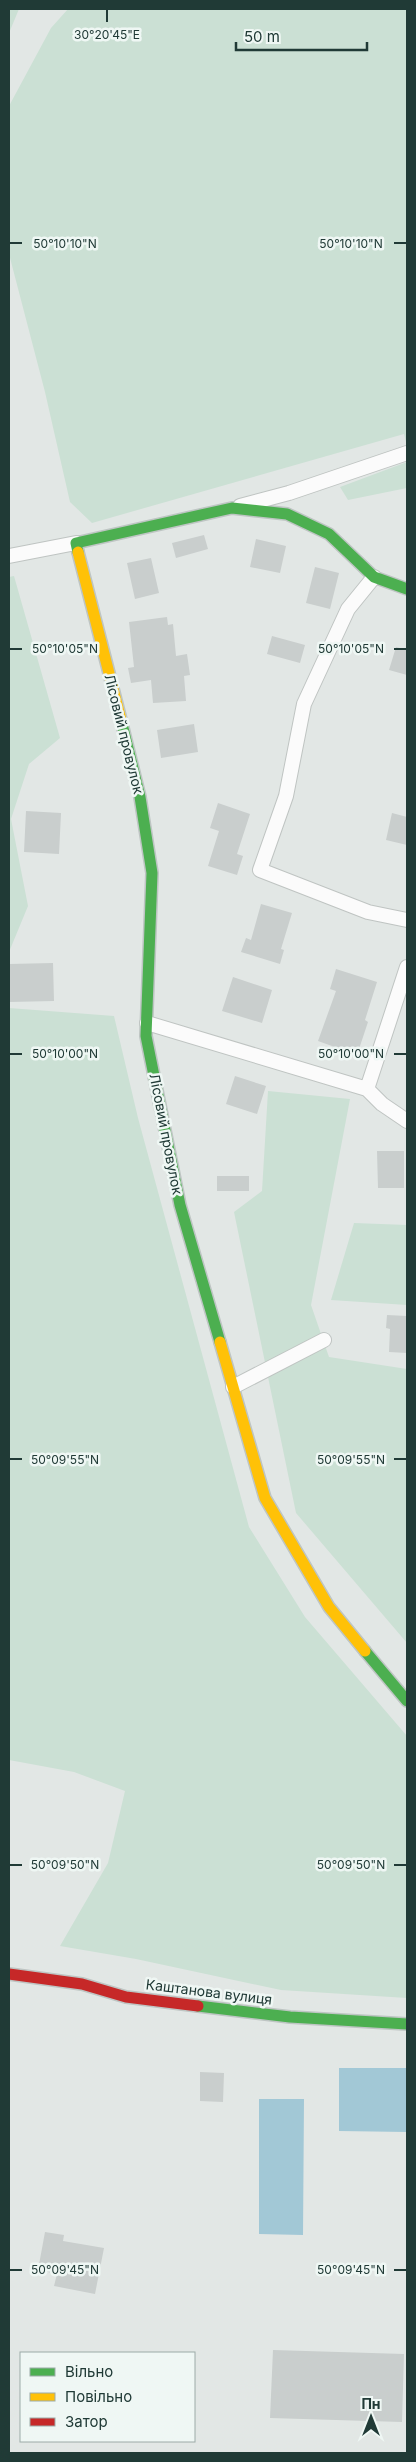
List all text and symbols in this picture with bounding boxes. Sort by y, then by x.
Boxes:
scale bar [236,20,367,52]
text: 30°20'45"E [74,27,140,42]
text: 50 m [244,27,280,46]
text: 50°10'10"N [33,236,97,251]
text: 50°10'10"N [319,236,383,251]
text: 50°10'05"N [32,641,98,656]
text: 50°10'05"N [318,641,384,656]
street label: Лісовий провулок [101,672,148,796]
text: 50°10'00"N [32,1046,98,1061]
text: 50°10'00"N [318,1046,384,1061]
street label: Лісовий провулок [146,1072,187,1196]
text: 50°09'55"N [31,1452,99,1467]
text: 50°09'55"N [317,1452,385,1467]
text: 50°09'50"N [31,1857,99,1872]
text: 50°09'50"N [317,1857,385,1872]
street label: Каштанова вулиця [145,1975,273,2008]
text: 50°09'45"N [31,2262,99,2277]
text: 50°09'45"N [317,2262,385,2277]
legend [20,2352,195,2442]
text: Вільно [65,2362,113,2381]
text: Повільно [65,2387,132,2406]
north arrow [346,2392,396,2442]
text: Пн [361,2395,381,2412]
text: Затор [65,2412,108,2431]

